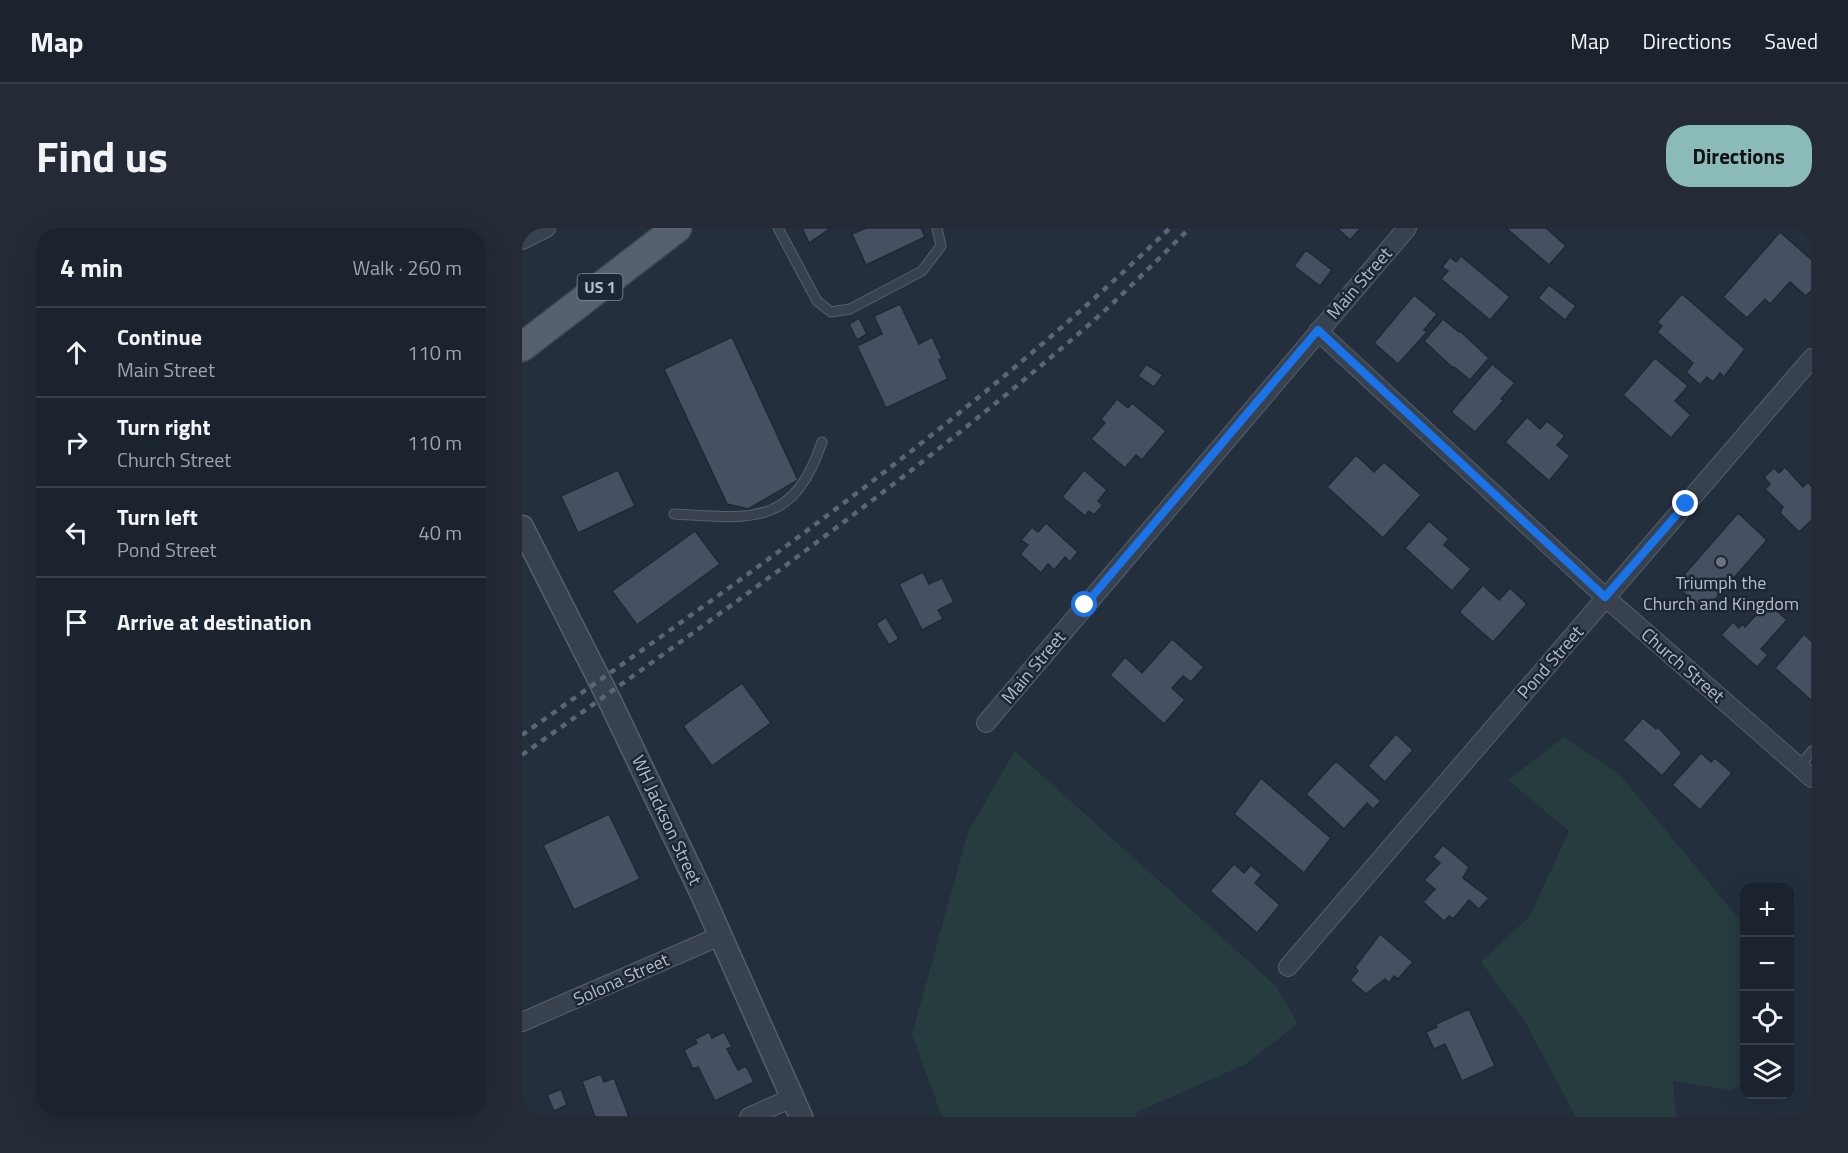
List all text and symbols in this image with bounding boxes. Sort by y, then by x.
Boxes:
text: Map [30,20,84,63]
text: Map [1570,25,1610,57]
text: Directions [1643,25,1732,57]
text: Saved [1765,25,1818,57]
text: Find us [36,124,168,188]
button: Directions [1666,125,1812,187]
street label: Main Street [1320,240,1399,325]
text: 4 min [60,248,123,287]
text: Walk · 260 m [353,252,462,283]
road number: US 1 [578,274,622,300]
text: Continue [117,320,202,354]
icon: ahead [60,336,93,369]
text: 110 m [407,337,462,368]
text: Main Street [117,354,215,385]
text: Turn right [117,410,211,444]
icon: right [60,426,93,459]
text: 110 m [407,427,462,458]
text: Church Street [117,444,231,475]
route end [1672,490,1698,516]
text: Turn left [117,500,198,534]
icon: left [60,516,93,549]
text: 40 m [418,517,462,548]
text: Pond Street [117,534,217,565]
marker: Triumph the Church and Kingdom [1714,555,1728,569]
place label: Triumph the Church and Kingdom [1643,569,1799,617]
route start [1071,591,1097,617]
text: Arrive at destination [117,605,312,639]
icon: arrive [60,606,93,639]
street label: Pond Street [1510,619,1590,705]
street label: Church Street [1635,621,1731,709]
street label: Main Street [994,624,1072,709]
street label: WH Jackson Street [625,751,709,890]
map controls [1740,883,1794,1099]
button: + [1740,883,1794,937]
button: − [1740,937,1794,991]
street label: Solona Street [569,946,674,1012]
button: locate [1740,991,1794,1045]
button: layers [1740,1045,1794,1099]

